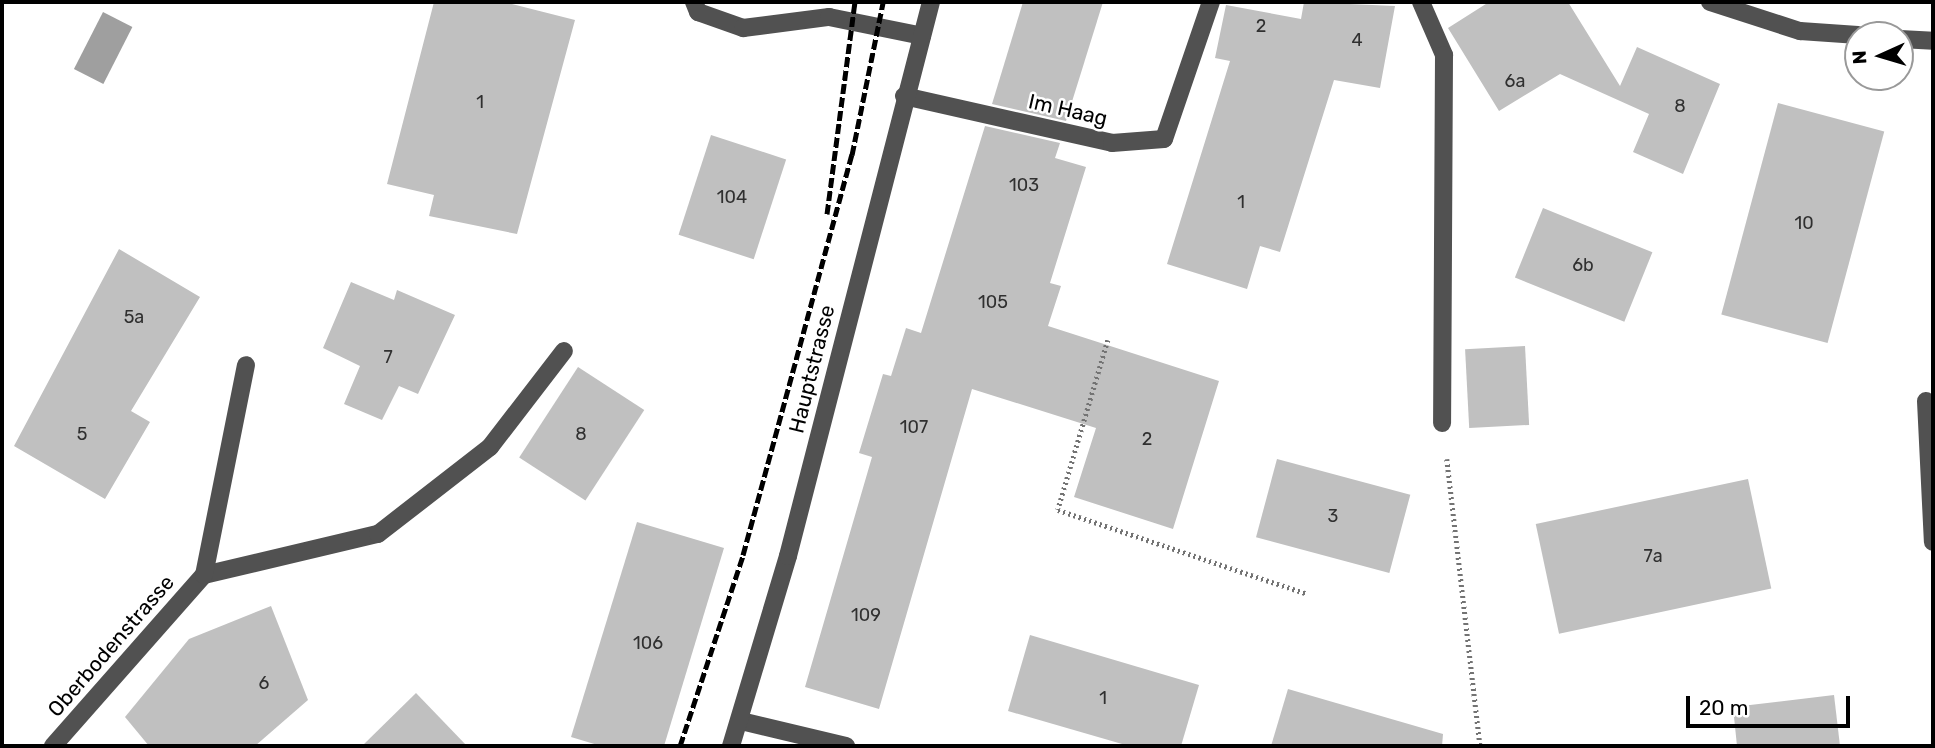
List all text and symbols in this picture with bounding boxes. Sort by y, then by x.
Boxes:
house number: 2 [1256,15,1266,37]
north arrow [1844,21,1914,91]
house number: 4 [1351,29,1363,51]
text: N [1848,50,1871,65]
house number: 6a [1505,70,1525,92]
street label: Im Haag [1026,89,1110,131]
house number: 1 [476,91,484,113]
house number: 8 [1674,95,1686,117]
house number: 103 [1009,174,1039,196]
house number: 104 [717,186,747,208]
house number: 1 [1237,191,1245,213]
house number: 10 [1794,212,1814,234]
house number: 6b [1572,254,1594,276]
house number: 105 [978,291,1008,313]
street label: Hauptstrasse [784,302,840,436]
house number: 5a [124,306,144,328]
house number: 7 [383,346,393,368]
house number: 107 [900,416,928,438]
house number: 5 [77,423,87,445]
house number: 8 [575,423,587,445]
house number: 2 [1142,428,1152,450]
house number: 3 [1328,505,1338,527]
house number: 7a [1643,545,1663,567]
street label: Oberbodenstrasse [43,570,179,722]
house number: 109 [851,604,881,626]
house number: 106 [633,632,663,654]
house number: 6 [259,672,269,694]
scale bar [1690,682,1854,726]
house number: 1 [1099,687,1107,709]
text: 20 m [1699,695,1748,720]

